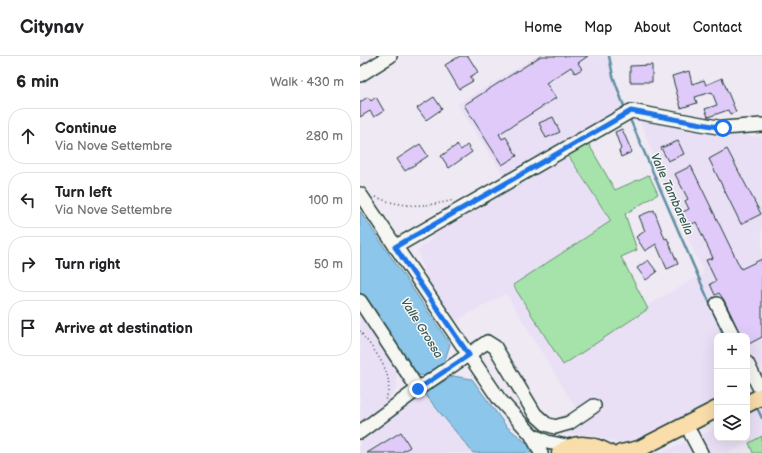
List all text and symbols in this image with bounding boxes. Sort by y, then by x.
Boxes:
text: Citynav [20,16,84,39]
text: Home [524,19,562,36]
text: Map [584,19,612,36]
text: About [634,19,671,36]
text: Contact [693,19,742,36]
text: 6 min [16,72,59,92]
text: Walk · 430 m [270,74,344,90]
text: Continue [55,119,117,138]
route start [714,119,732,137]
icon: ahead [17,125,39,147]
text: 280 m [306,128,343,144]
text: Via Nove Settembre [55,138,172,154]
water label: Valle Tambarella [647,151,696,238]
text: Turn left [55,183,112,202]
icon: left [17,189,39,211]
text: 100 m [308,192,343,208]
text: Via Nove Settembre [55,202,172,218]
icon: right [17,253,39,275]
text: Turn right [55,255,120,274]
text: 50 m [314,256,343,272]
water label: Valle Grossa [397,295,446,361]
icon: arrive [17,317,39,339]
text: Arrive at destination [55,319,193,338]
map controls [714,333,750,441]
button: + [714,333,750,369]
button: − [714,369,750,405]
route end [409,380,427,398]
button: layers [714,405,750,441]

